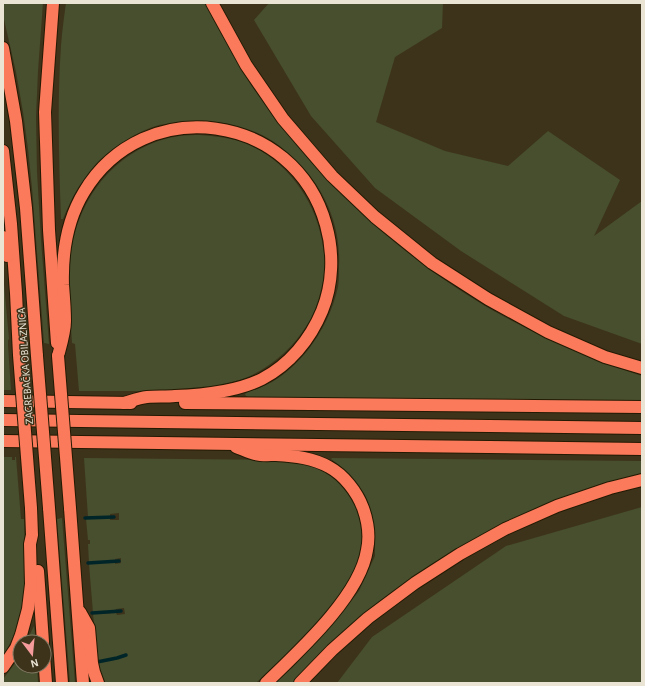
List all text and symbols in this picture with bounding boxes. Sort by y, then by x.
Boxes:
street label: ZAGREBAČKA OBILAZNICA [16,307,35,425]
north arrow [12,634,52,674]
text: N [29,657,40,669]

